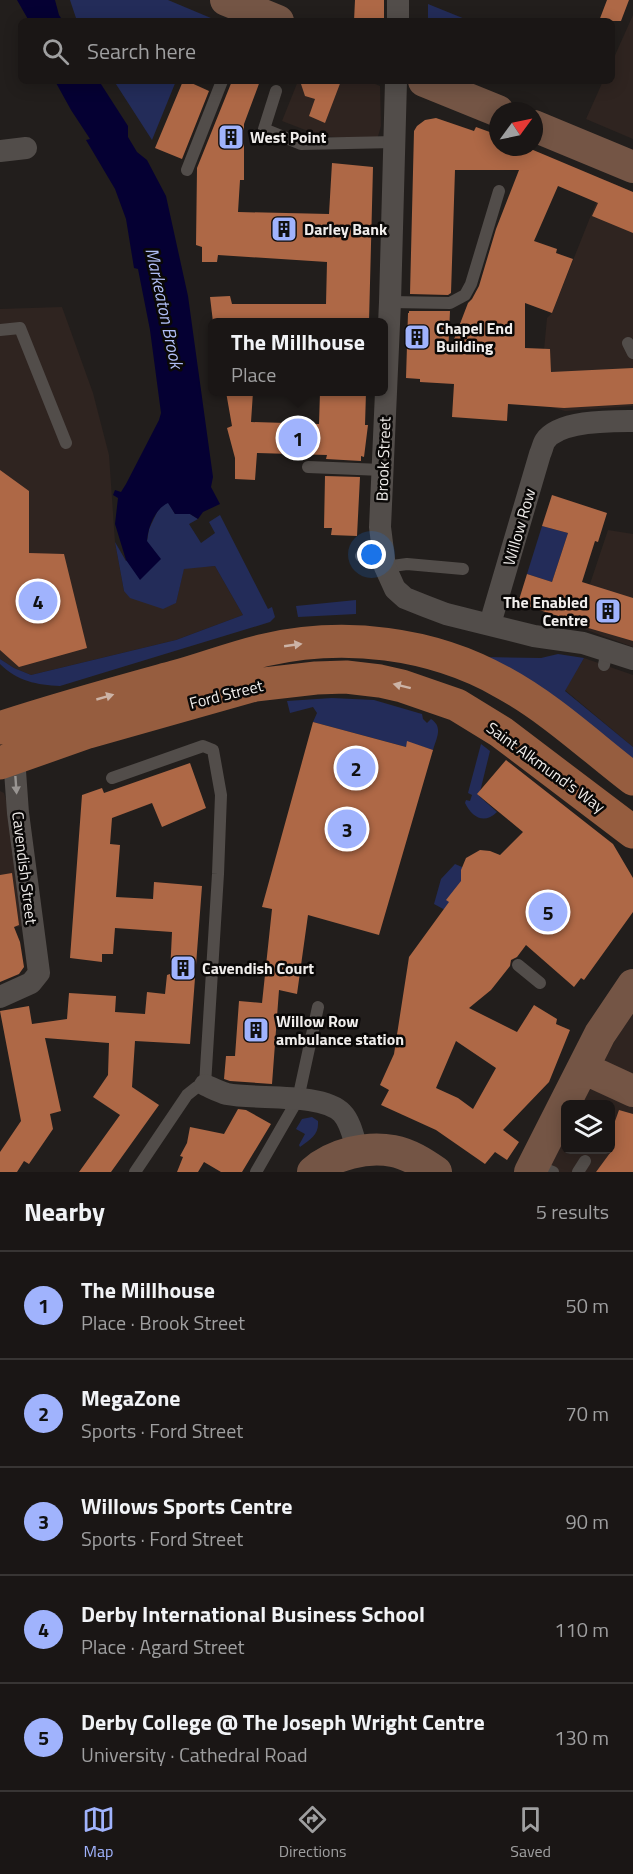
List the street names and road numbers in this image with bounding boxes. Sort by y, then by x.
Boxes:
street label: Brook Street [370,416,396,502]
street label: Willow Row [497,486,541,568]
street label: Ford Street [187,673,266,715]
street label: Saint Alkmund's Way [482,716,611,818]
street label: Cavendish Street [6,810,44,926]

